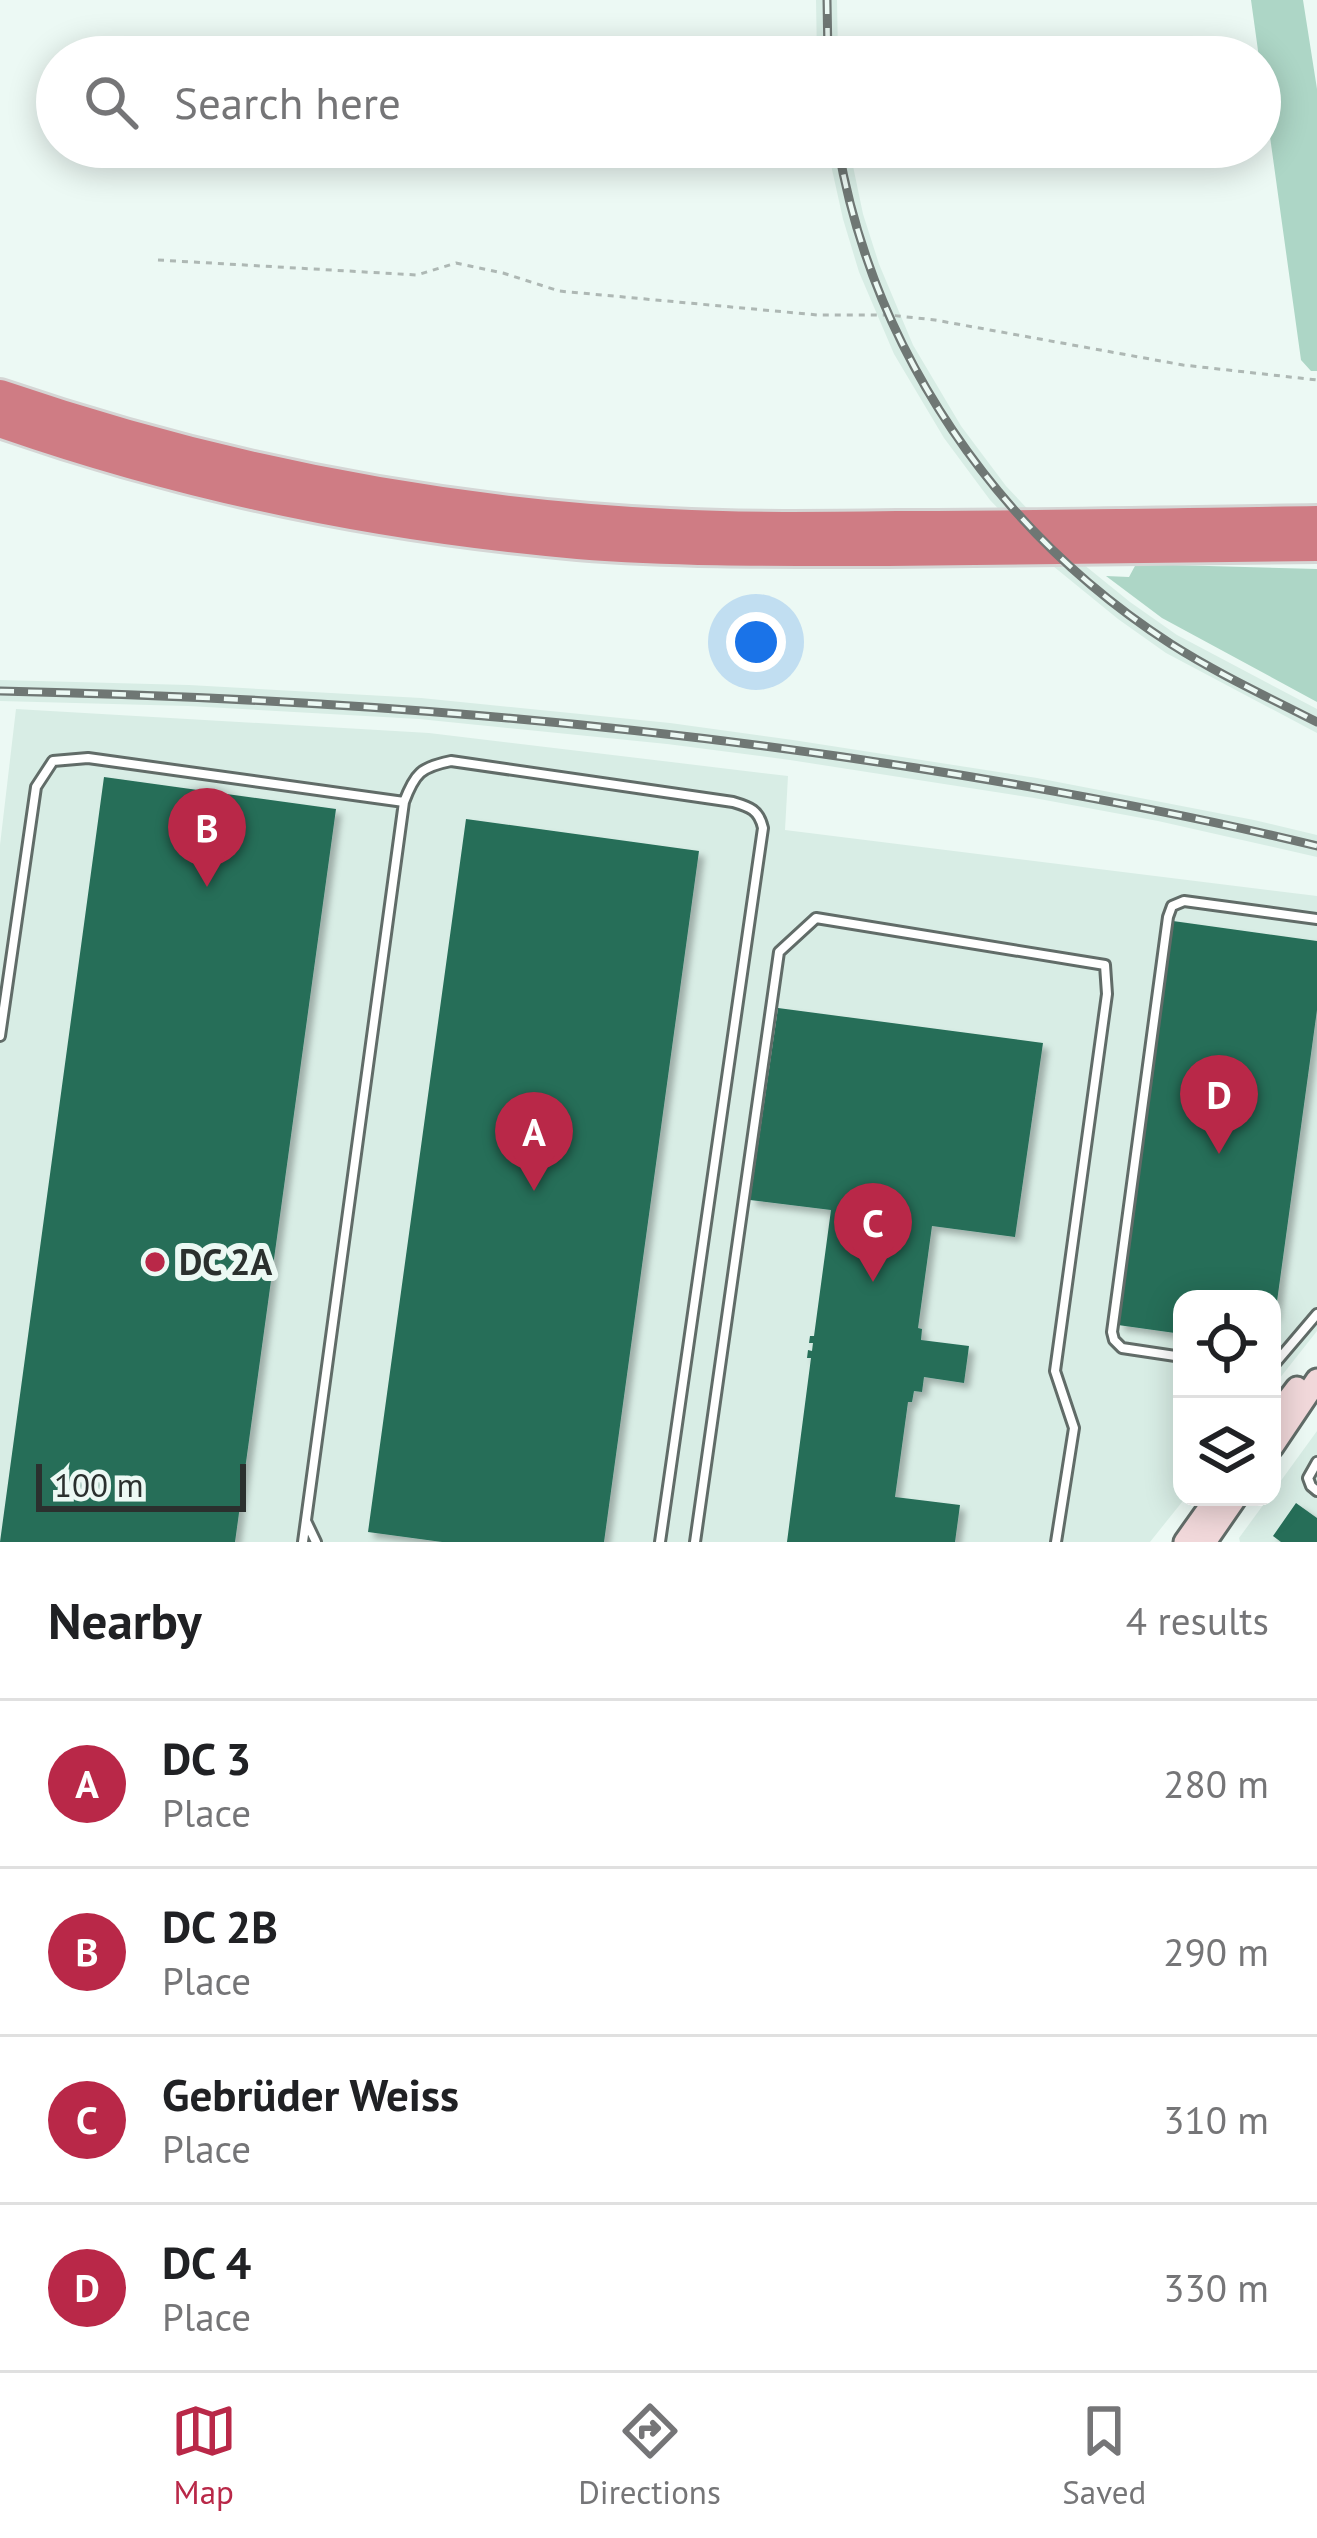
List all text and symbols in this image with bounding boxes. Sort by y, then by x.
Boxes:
search box [36,36,1281,168]
icon: search [78,69,144,135]
text: Search here [174,73,401,131]
your location [726,612,786,672]
pin: B [168,788,246,887]
pin: D [1180,1055,1258,1154]
pin: A [495,1092,573,1191]
pin: C [834,1183,912,1282]
place label: DC 2A [179,1238,272,1285]
marker: DC 2A [142,1249,168,1275]
map controls [1173,1290,1281,1506]
button: locate [1173,1290,1281,1398]
button: layers [1173,1398,1281,1506]
scale bar [36,1458,246,1511]
text: 100 m [54,1463,144,1506]
text: Nearby [48,1587,202,1653]
text: 4 results [1126,1595,1269,1646]
text: DC 3 [162,1729,251,1787]
text: A [75,1758,99,1809]
text: 280 m [1163,1758,1269,1809]
text: Place [162,1787,251,1838]
text: DC 2B [162,1897,278,1955]
text: B [75,1926,99,1977]
text: 290 m [1163,1926,1269,1977]
text: Place [162,1955,251,2006]
text: Gebrüder Weiss [162,2065,459,2123]
text: C [76,2094,98,2145]
text: 310 m [1163,2094,1269,2145]
text: Place [162,2123,251,2174]
text: DC 4 [162,2233,251,2291]
text: D [74,2262,100,2313]
text: 330 m [1163,2262,1269,2313]
text: Place [162,2291,251,2342]
tab: Map [171,2398,237,2513]
tab: Directions [578,2398,721,2513]
tab: Saved [1062,2398,1146,2513]

